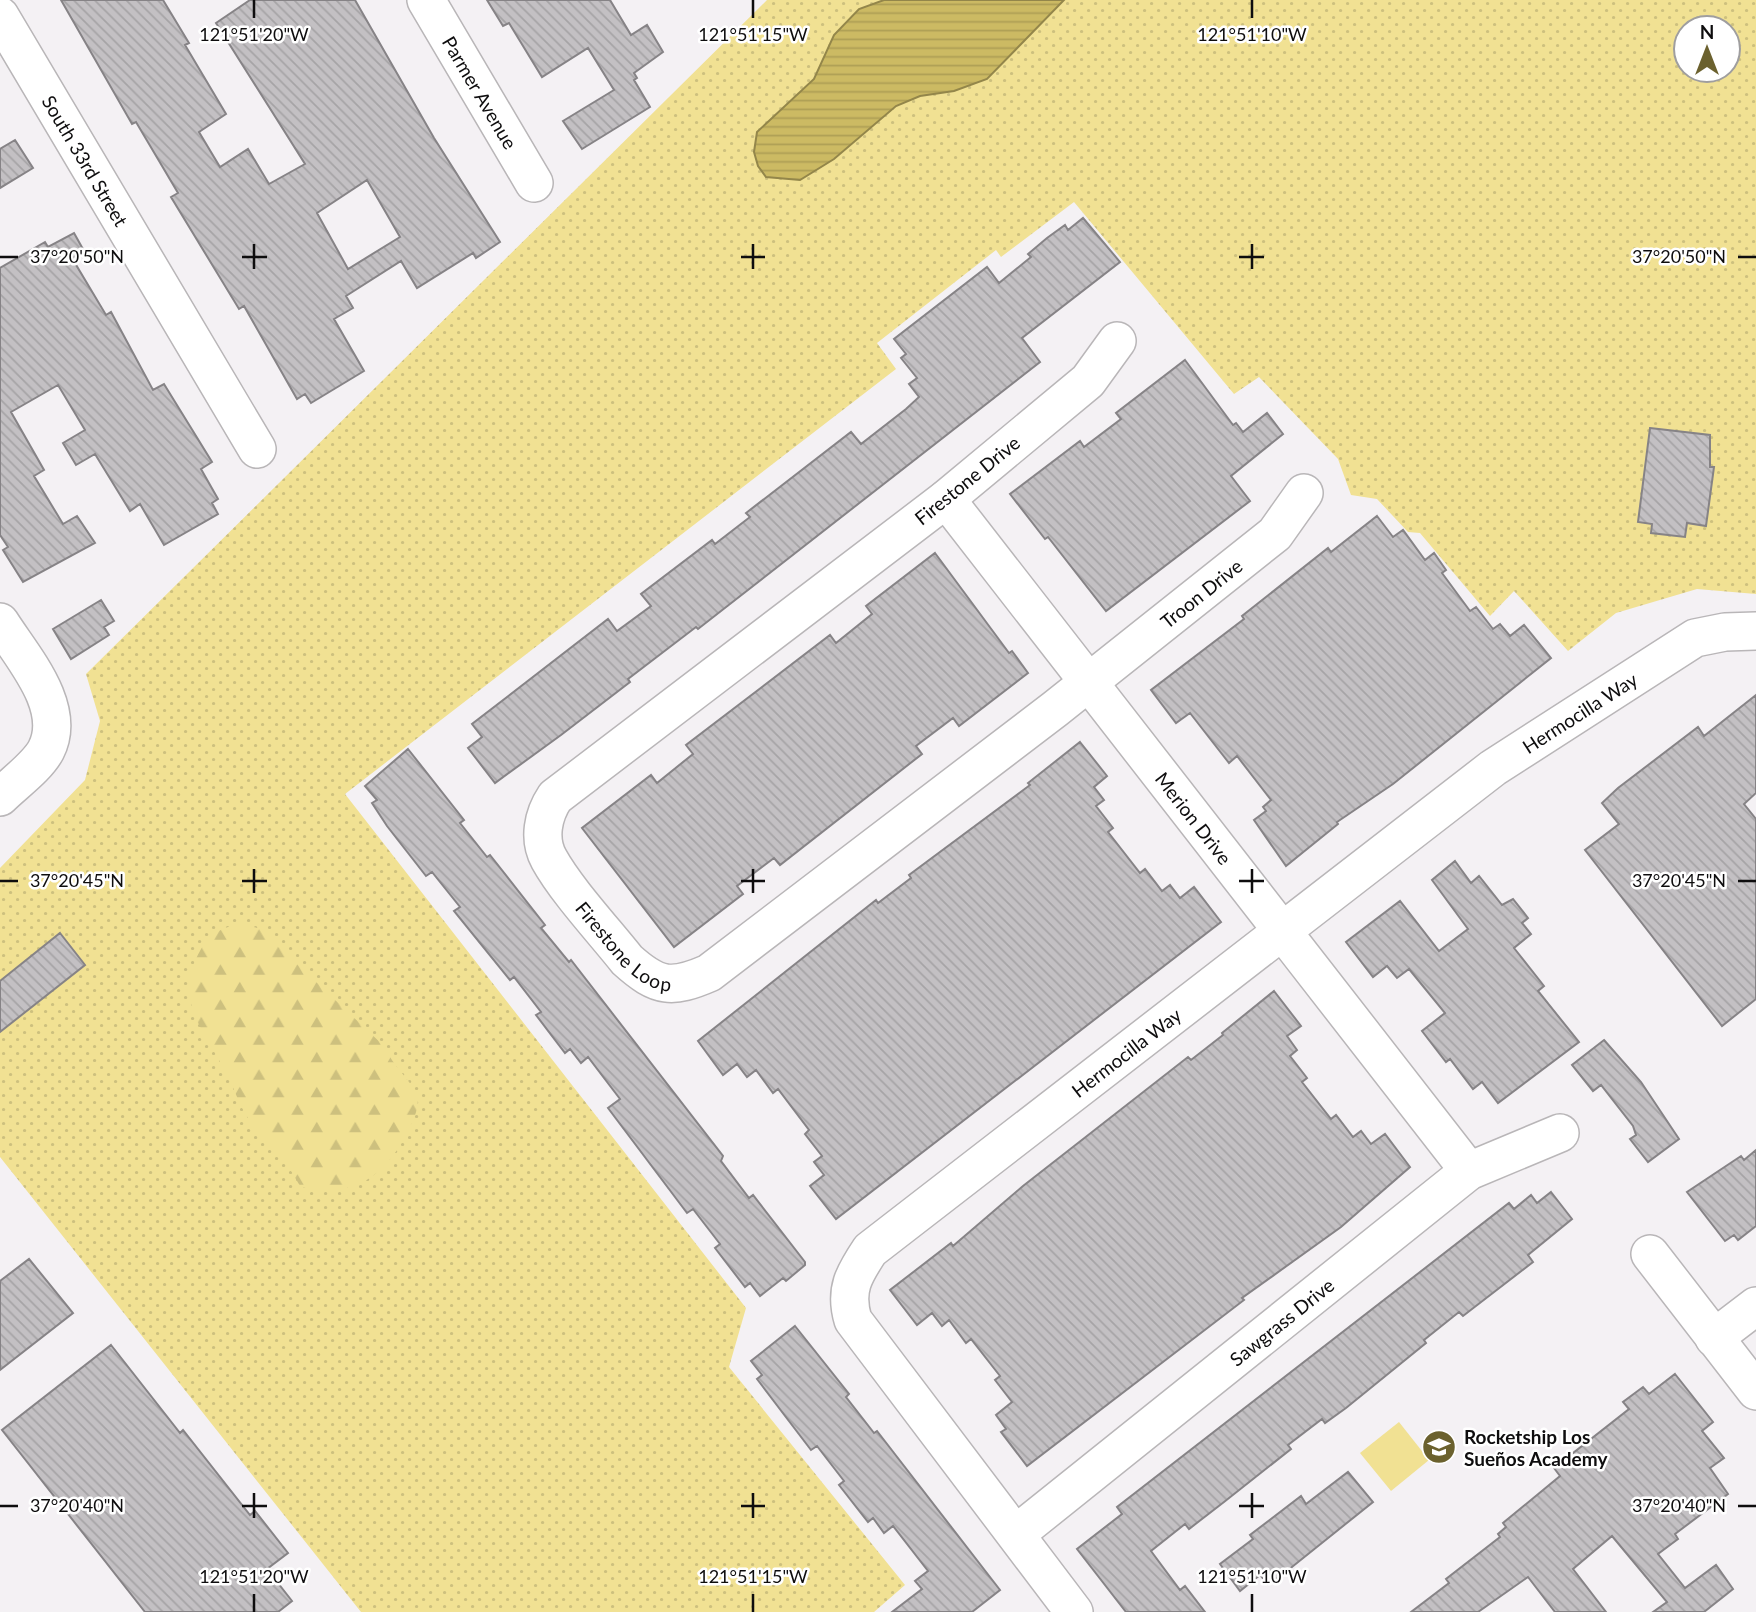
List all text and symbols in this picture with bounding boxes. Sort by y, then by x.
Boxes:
north arrow [1672,14,1742,84]
text: N [1700,20,1714,43]
text: 121°51'20"W [199,23,309,45]
text: 121°51'15"W [698,23,808,45]
text: 121°51'10"W [1197,23,1307,45]
street label: Parmer Avenue [438,32,523,153]
street label: South 33rd Street [38,91,134,230]
text: 37°20'50"N [30,245,124,267]
text: 37°20'50"N [1632,245,1726,267]
street label: Firestone Drive [910,431,1024,529]
street label: Troon Drive [1155,553,1246,633]
street label: Hermocilla Way [1518,667,1641,758]
street label: Merion Drive [1151,767,1237,868]
text: 37°20'45"N [30,869,124,891]
text: 37°20'45"N [1632,869,1726,891]
street label: Firestone Loop [571,896,673,995]
street label: Hermocilla Way [1067,1002,1185,1101]
street label: Sawgrass Drive [1225,1273,1338,1370]
place label: Rocketship Los Sueños Academy [1464,1425,1608,1470]
school or university icon: Rocketship Los Sueños Academy [1420,1428,1458,1466]
text: 37°20'40"N [30,1494,124,1516]
text: 37°20'40"N [1632,1494,1726,1516]
text: 121°51'20"W [199,1565,309,1587]
text: 121°51'15"W [698,1565,808,1587]
text: 121°51'10"W [1197,1565,1307,1587]

